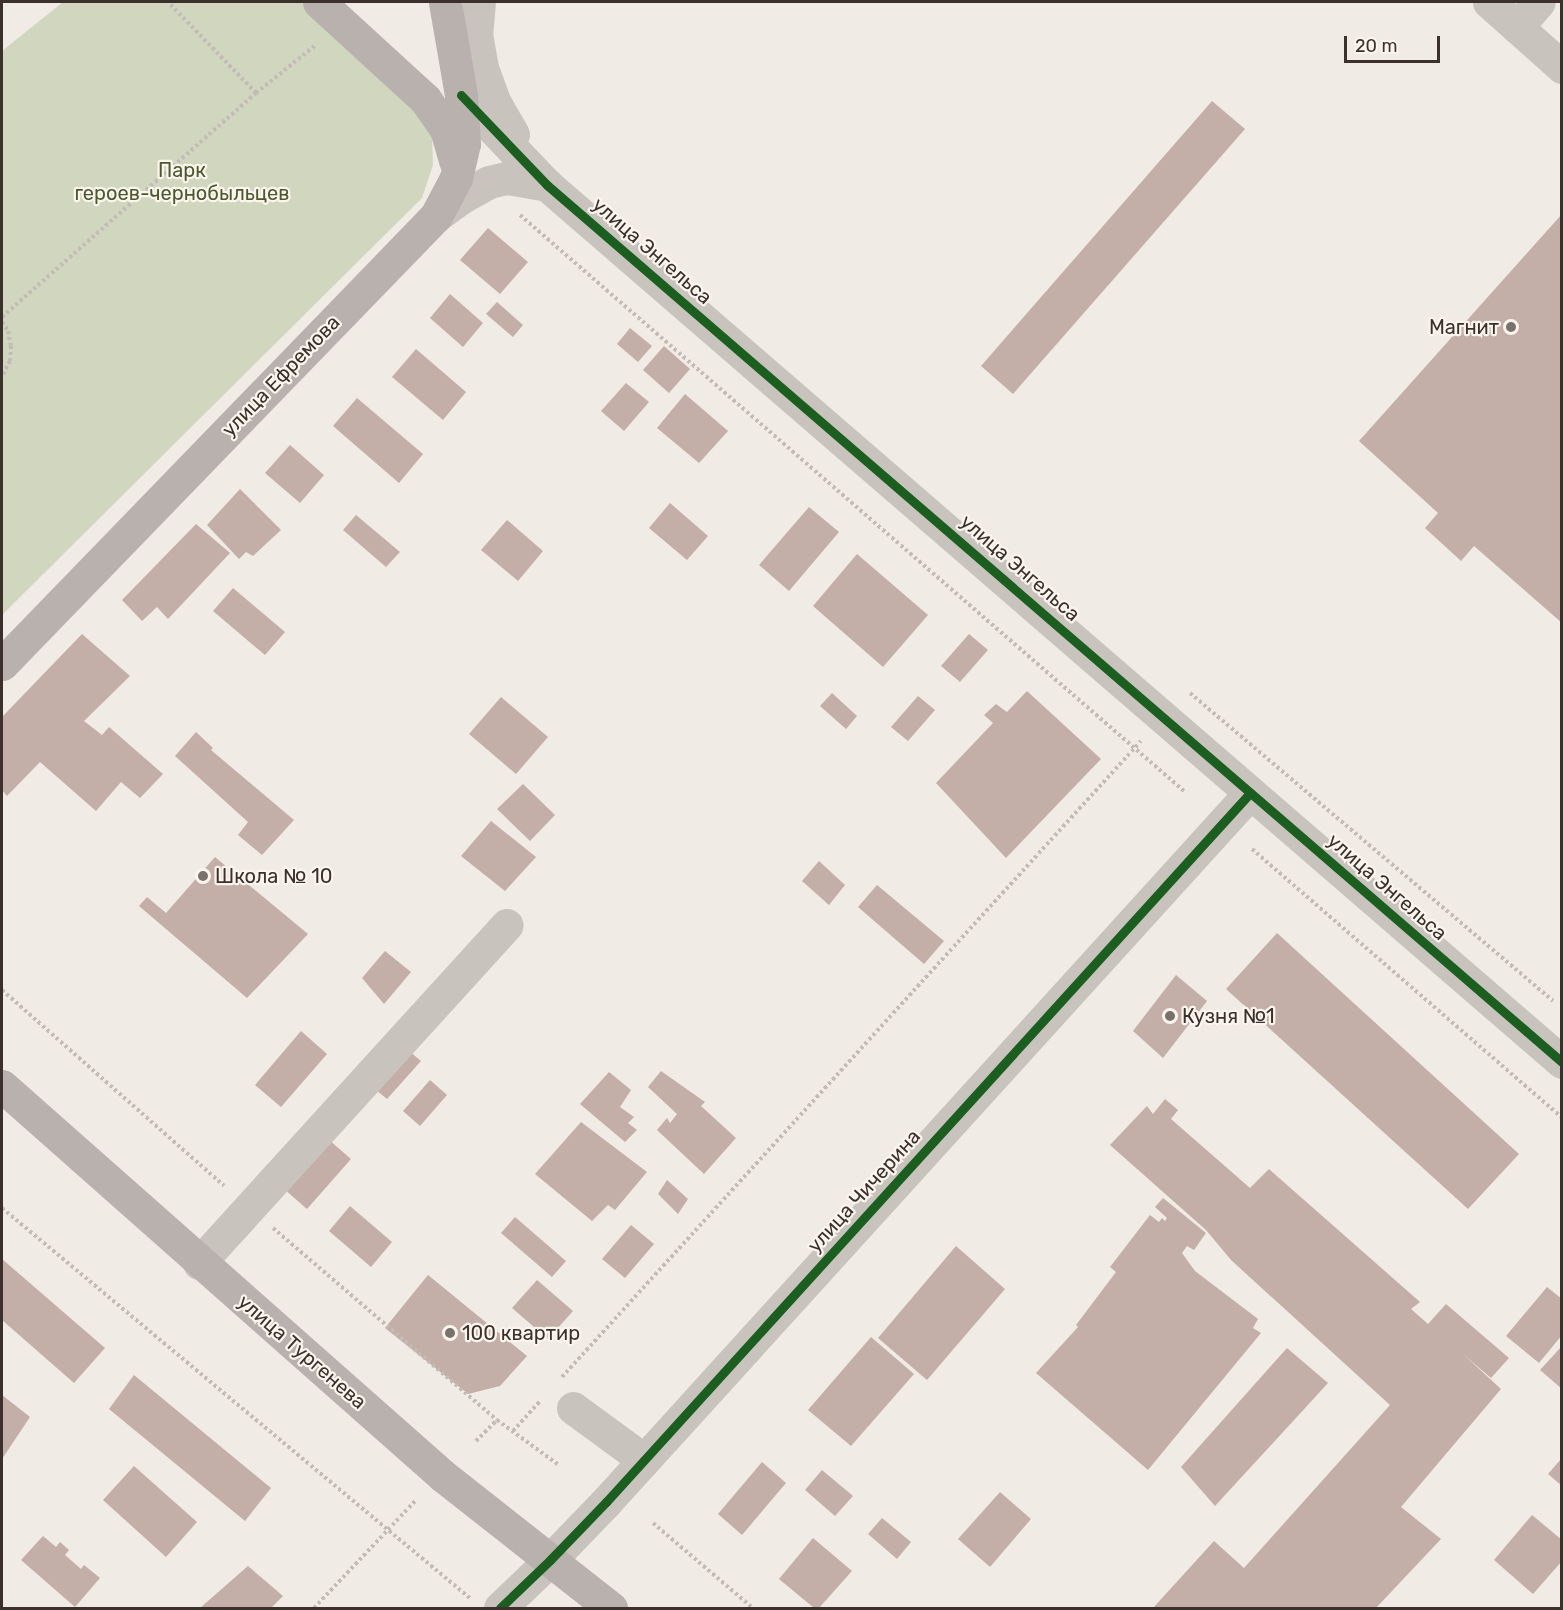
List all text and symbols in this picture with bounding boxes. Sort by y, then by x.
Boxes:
scale bar [1347,24,1443,62]
text: 20 m [1355,35,1397,57]
park label: Парк героев-чернобыльцев [74,158,290,205]
street label: улица Энгельса [587,193,717,309]
street label: улица Ефремова [217,310,345,442]
place label: Магнит [1429,315,1499,339]
marker: Магнит [1504,320,1518,334]
street label: улица Энгельса [955,510,1085,626]
street label: улица Энгельса [1322,829,1452,945]
place label: Школа № 10 [215,864,333,888]
marker: Школа № 10 [196,869,210,883]
place label: Кузня №1 [1182,1004,1275,1028]
marker: Кузня №1 [1163,1009,1177,1023]
street label: улица Чичерина [802,1125,926,1257]
street label: улица Тургенева [233,1290,371,1414]
place label: 100 квартир [462,1321,580,1345]
marker: 100 квартир [443,1326,457,1340]

